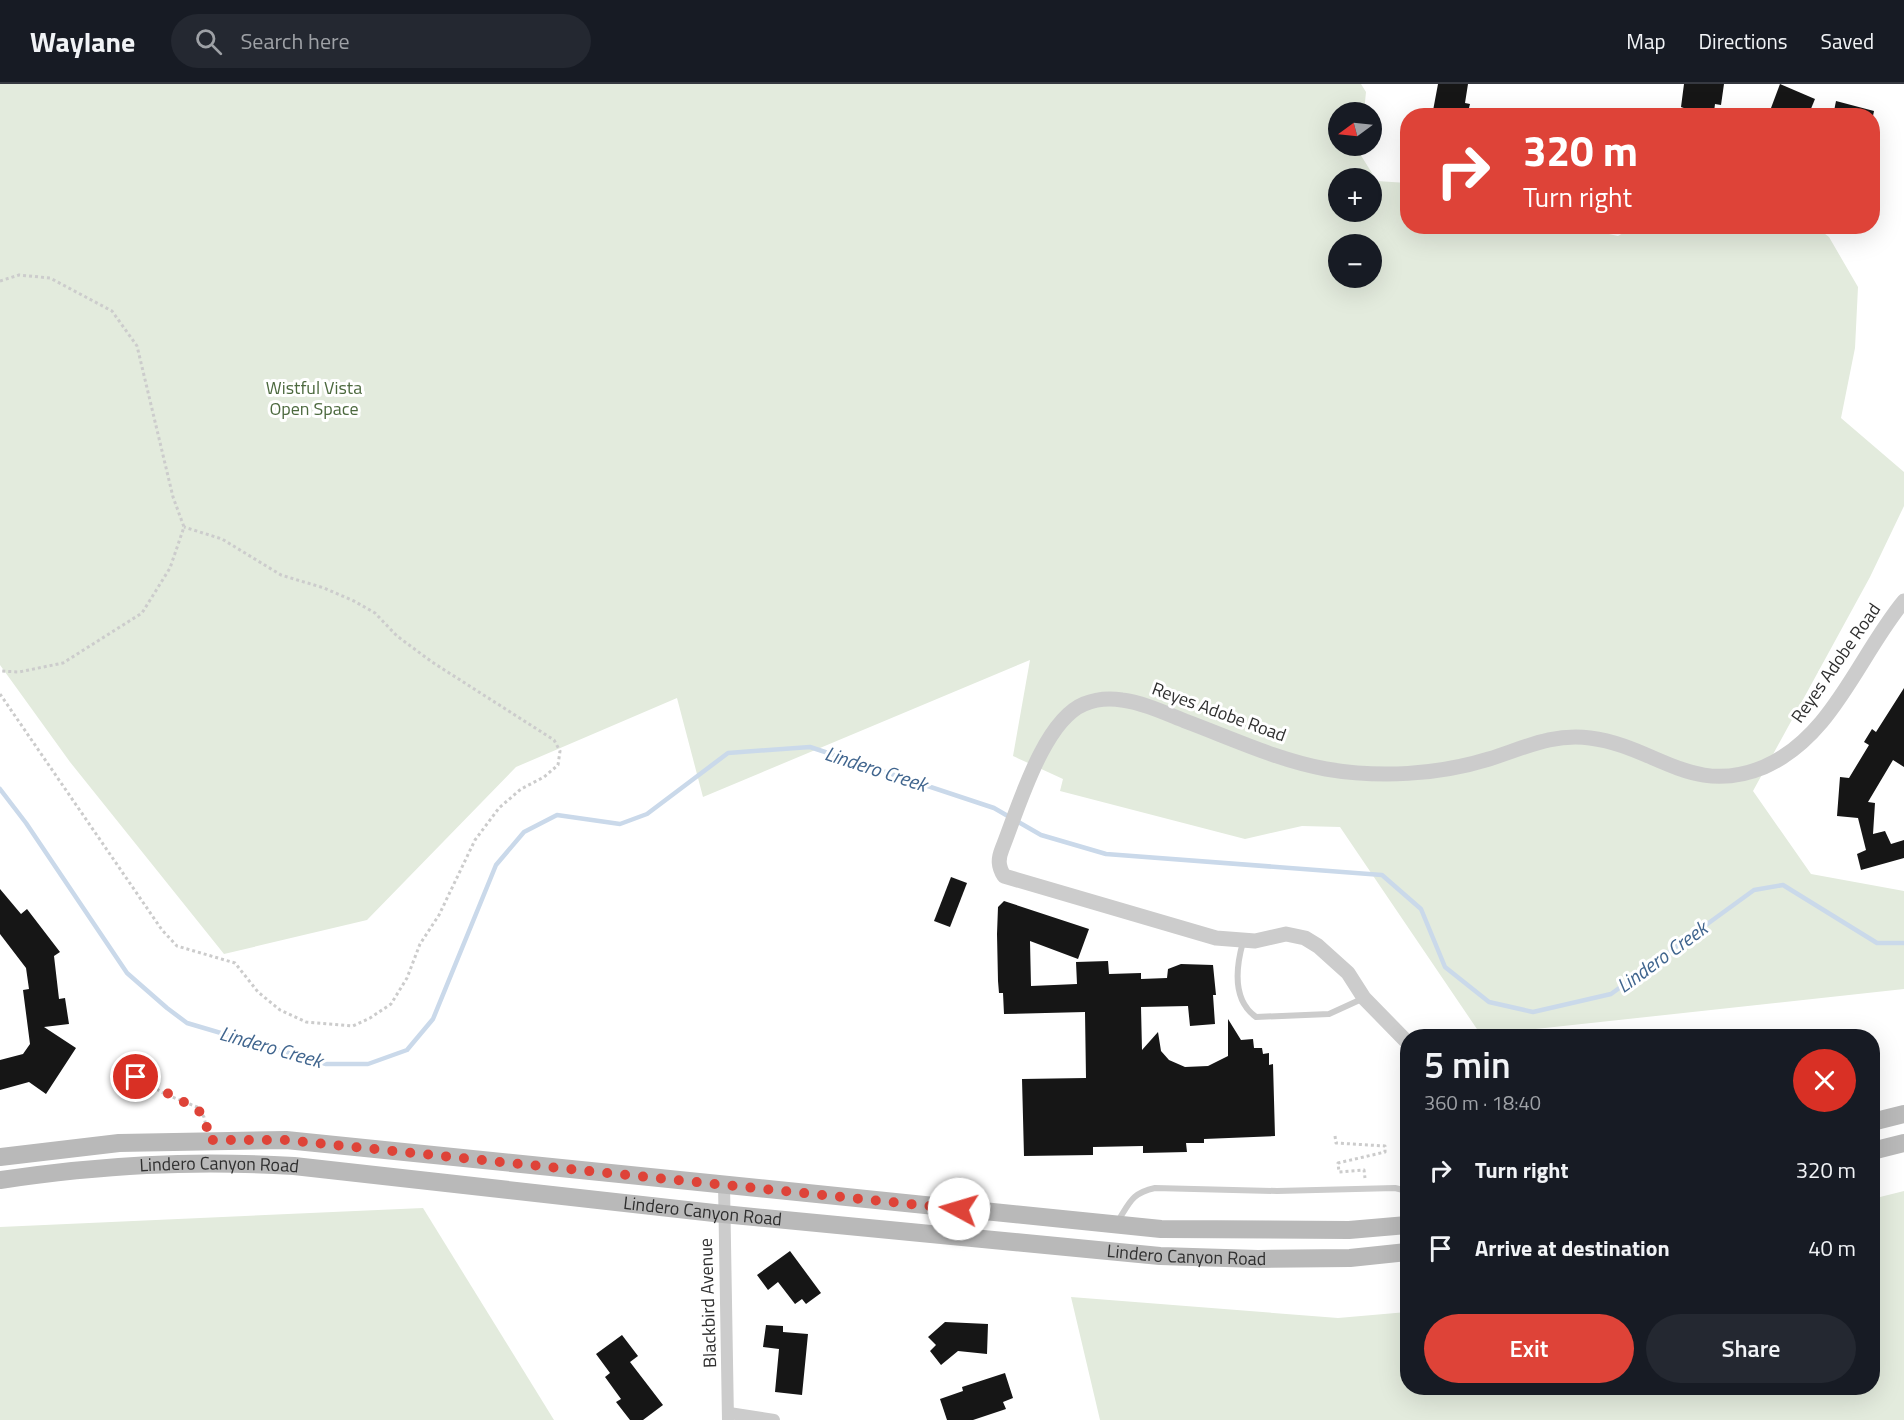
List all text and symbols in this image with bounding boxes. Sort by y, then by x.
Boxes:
search box [171,14,591,68]
text: Waylane [30,20,135,63]
text: Search here [240,24,350,58]
icon: search [192,25,225,58]
text: Map [1626,25,1666,57]
text: Directions [1699,25,1788,57]
text: Saved [1821,25,1874,57]
north arrow [1328,102,1382,156]
map controls [1328,102,1382,288]
text: 320 m [1523,118,1638,182]
icon: right [1424,132,1502,210]
button: + [1328,168,1382,222]
text: Turn right [1523,176,1632,217]
button: − [1328,234,1382,288]
park label: Wistful Vista Open Space [266,374,362,422]
street label: Reyes Adobe Road [1784,597,1887,728]
street label: Reyes Adobe Road [1148,675,1290,748]
water label: Lindero Creek [821,737,933,800]
water label: Lindero Creek [1610,912,1715,1000]
water label: Lindero Creek [216,1017,328,1077]
text: 5 min [1424,1037,1511,1092]
button: close [1793,1049,1856,1112]
pin [110,1051,161,1102]
icon: arrive [119,1060,152,1093]
text: 360 m · 18:40 [1424,1087,1541,1118]
street label: Lindero Canyon Road [139,1150,300,1179]
text: Turn right [1475,1153,1569,1187]
text: 320 m [1796,1153,1856,1187]
icon: right [1424,1154,1457,1187]
position arrow [927,1177,991,1241]
street label: Lindero Canyon Road [622,1189,783,1233]
text: Arrive at destination [1475,1231,1670,1265]
text: 40 m [1808,1231,1856,1265]
icon: arrive [1424,1232,1457,1265]
street label: Lindero Canyon Road [1106,1237,1266,1272]
street label: Blackbird Avenue [692,1238,723,1368]
button: Exit [1424,1314,1634,1383]
button: Share [1646,1314,1856,1383]

